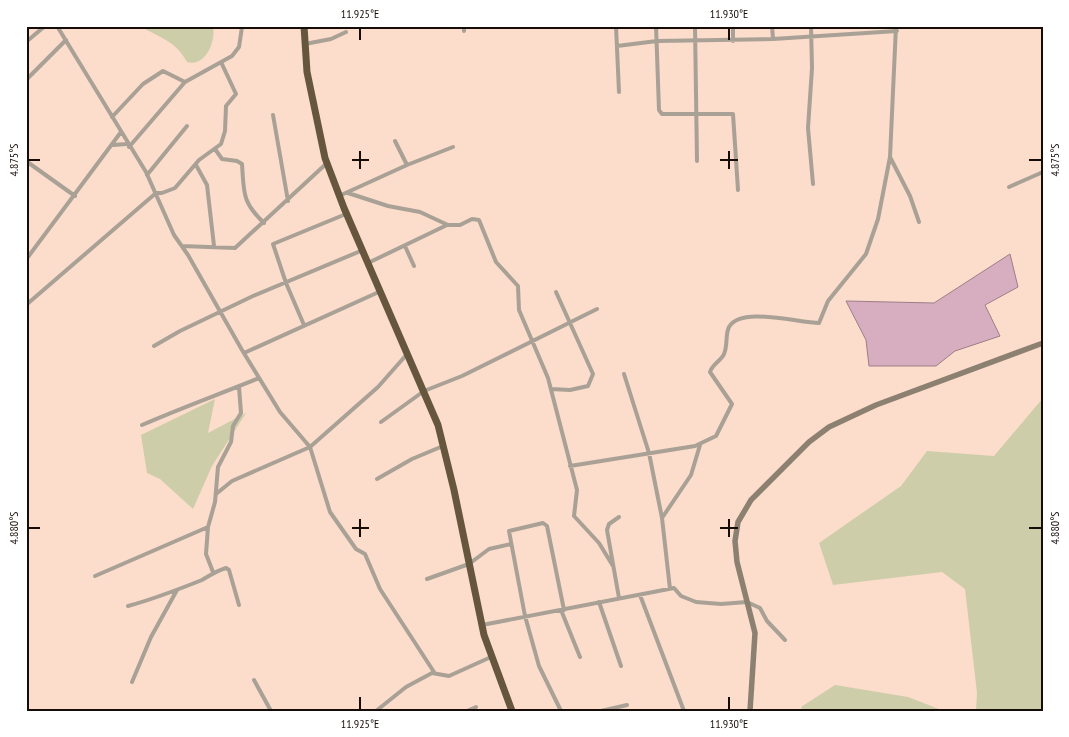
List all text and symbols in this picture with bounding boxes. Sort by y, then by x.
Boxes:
text: 11.925°E [341,6,379,21]
text: 11.930°E [710,6,748,21]
text: 4.875°S [6,144,21,176]
text: 4.875°S [1047,144,1062,176]
text: 4.880°S [6,512,21,544]
text: 4.880°S [1047,512,1062,544]
text: 11.925°E [341,716,379,731]
text: 11.930°E [710,716,748,731]

